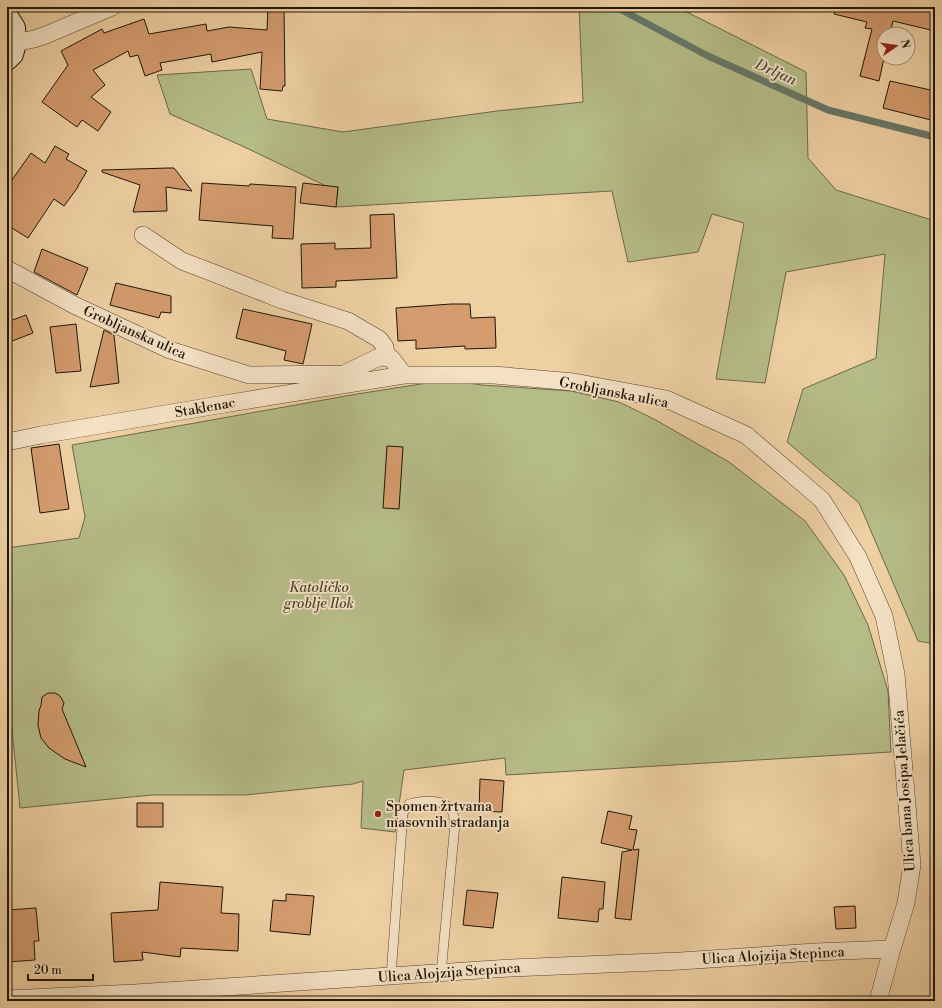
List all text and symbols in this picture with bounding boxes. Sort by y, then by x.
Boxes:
north arrow [876,26,916,66]
text: N [897,38,913,50]
water label: Drljan [751,55,800,90]
street label: Grobljanska ulica [80,302,190,364]
street label: Grobljanska ulica [558,374,671,413]
street label: Staklenac [173,394,237,422]
park label: Katoličko groblje Ilok [283,579,354,613]
street label: Ulica bana Josipa Jelačića [890,708,920,873]
place label: Spomen žrtvama masovnih stradanja [386,798,511,832]
marker: Spomen žrtvama masovnih stradanja [373,809,383,819]
street label: Ulica Alojzija Stepinca [701,943,846,969]
scale bar [28,956,93,982]
street label: Ulica Alojzija Stepinca [377,959,522,987]
text: 20 m [34,963,62,978]

